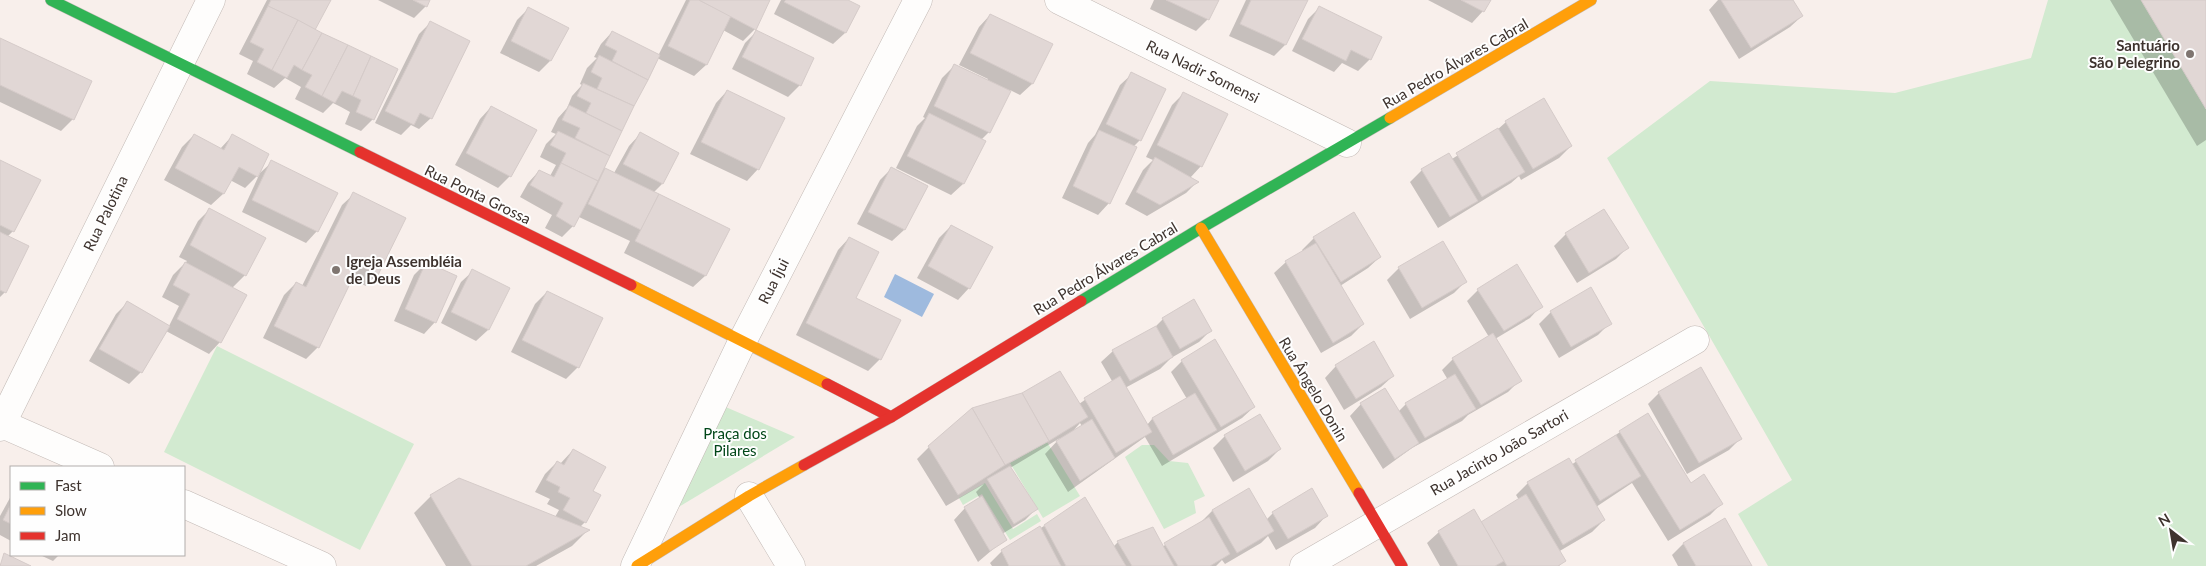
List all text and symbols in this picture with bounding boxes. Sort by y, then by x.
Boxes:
street label: Rua Pedro Álvares Cabral [1379,14,1531,112]
street label: Rua Nadir Somensi [1143,36,1263,106]
place label: Santuário São Pelegrino [2089,36,2180,71]
marker: Santuário São Pelegrino [2184,48,2196,60]
street label: Rua Ponta Grossa [422,161,534,227]
street label: Rua Palotina [79,172,131,254]
street label: Rua Pedro Álvares Cabral [1030,218,1180,318]
place label: Igreja Assembléia de Deus [346,252,462,287]
street label: Rua Íjui [754,255,792,307]
marker: Igreja Assembléia de Deus [330,264,342,276]
street label: Rua Ângelo Donin [1276,334,1352,444]
street label: Rua Jacinto João Sartori [1427,405,1571,499]
park label: Praça dos Pilares [703,424,767,459]
legend [10,466,185,556]
text: Fast [55,476,82,494]
text: Slow [55,501,87,519]
north arrow [2146,506,2196,556]
text: N [2155,509,2173,529]
text: Jam [55,526,81,544]

